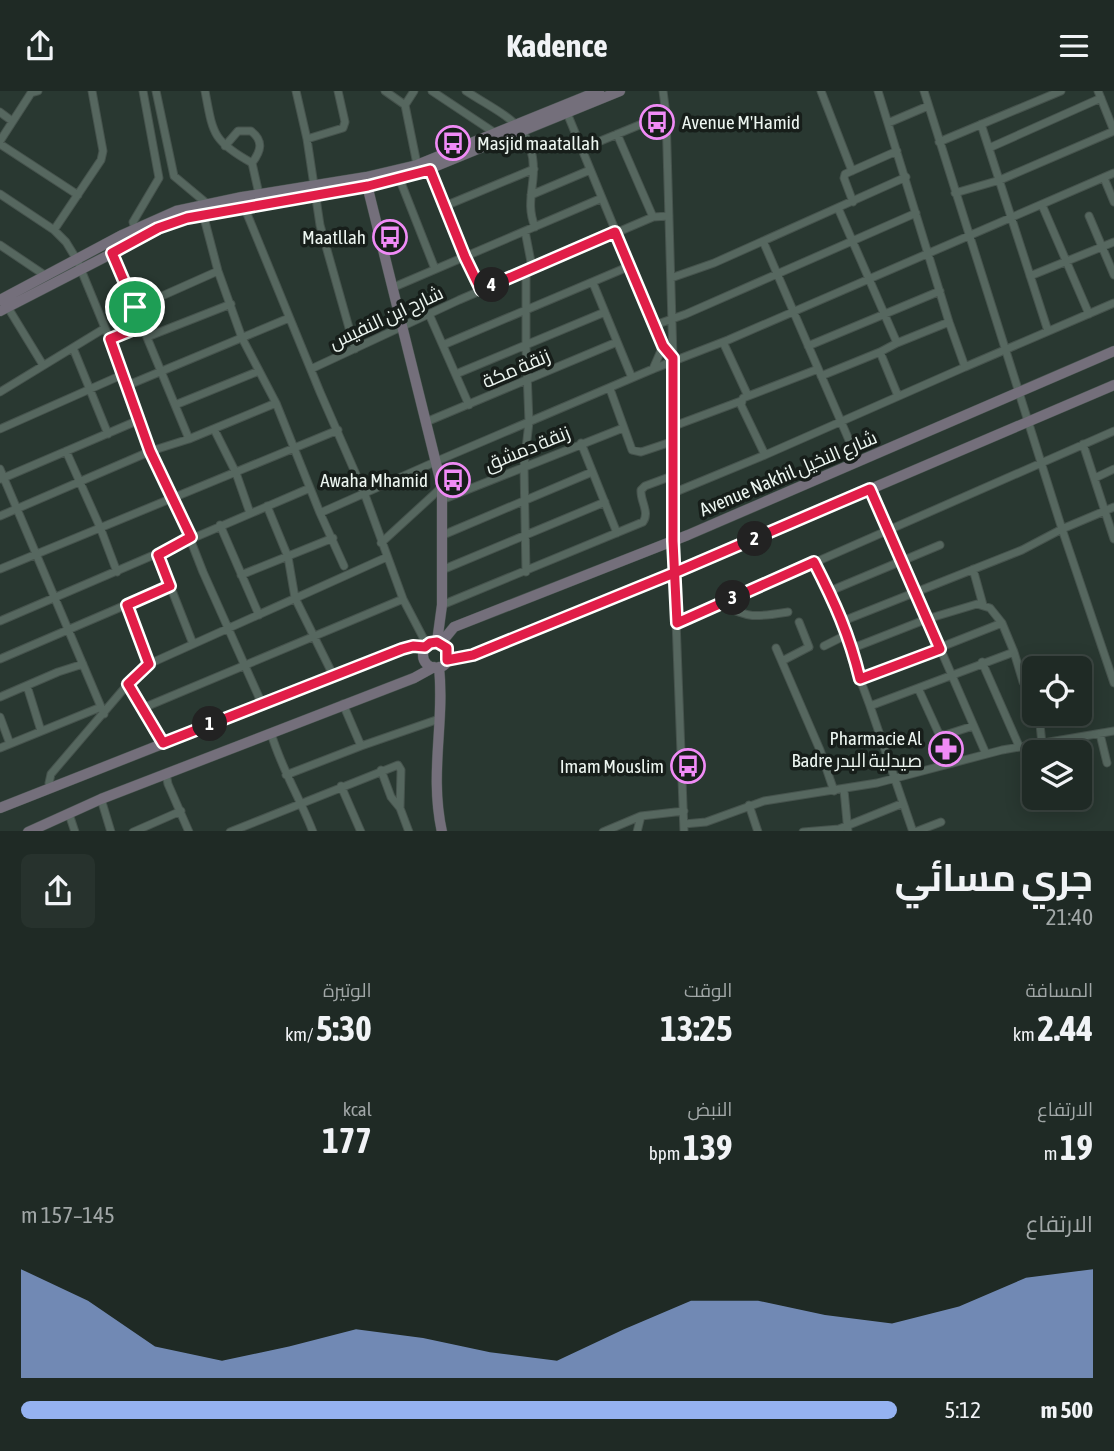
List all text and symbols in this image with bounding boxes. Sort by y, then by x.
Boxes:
icon: share [21,27,59,65]
text: Kadence [506,27,608,64]
icon: menu [1055,27,1093,65]
bus stop icon: Avenue M'Hamid [638,103,676,141]
place label: Avenue M'Hamid [682,111,800,133]
bus stop icon: Masjid maatallah [434,124,472,162]
place label: Masjid maatallah [477,132,599,154]
bus stop icon: Maatllah [371,218,409,256]
place label: Maatllah [302,226,366,248]
pin: 4 [475,267,510,303]
text: 4 [487,273,496,295]
pin [105,277,165,337]
street label: شارح ابن النفيس [325,281,448,356]
icon: arrive [116,288,154,326]
street label: زنقة مكة [479,344,554,393]
street label: زنقة دمشق [481,421,574,477]
street label: Avenue Nakhil شارع النخيل [696,426,881,523]
bus stop icon: Awaha Mhamid [434,461,472,499]
place label: Awaha Mhamid [320,469,428,491]
pin: 2 [738,521,772,557]
text: 2 [750,527,759,549]
pin: 3 [716,581,750,615]
text: 3 [728,586,737,608]
map controls [1022,656,1092,810]
button: locate [1022,656,1092,726]
pin: 1 [192,707,228,741]
text: 1 [205,712,214,734]
place label: Pharmacie Al Badre صيدلية البدر [792,727,922,772]
pharmacy icon: Pharmacie Al Badre صيدلية البدر [927,730,965,768]
button: layers [1022,740,1092,810]
bus stop icon: Imam Mouslim [669,747,707,785]
place label: Imam Mouslim [560,755,664,777]
button: share [21,854,95,928]
text: جري مسائي [895,856,1093,899]
text: 21:40 [1046,904,1093,930]
text: الوتيرة [323,979,372,1001]
text: الوقت [684,979,732,1001]
text: المسافة [1025,979,1093,1001]
text: 5:30 [316,1008,372,1048]
text: 13:25 [660,1008,732,1048]
text: 2.44 [1037,1008,1093,1048]
text: /km [285,1023,316,1045]
text: km [1013,1023,1037,1045]
text: kcal [343,1098,372,1120]
text: النبض [688,1098,732,1120]
text: الارتفاع [1037,1098,1093,1120]
text: 177 [322,1120,372,1160]
text: 139 [683,1127,732,1167]
text: 19 [1060,1127,1093,1167]
text: bpm [649,1142,683,1164]
text: m [1044,1142,1060,1164]
text: 145–157 m [21,1202,115,1228]
text: الارتفاع [1026,1211,1093,1237]
text: 5:12 [944,1397,981,1423]
text: 500 m [1041,1397,1093,1423]

